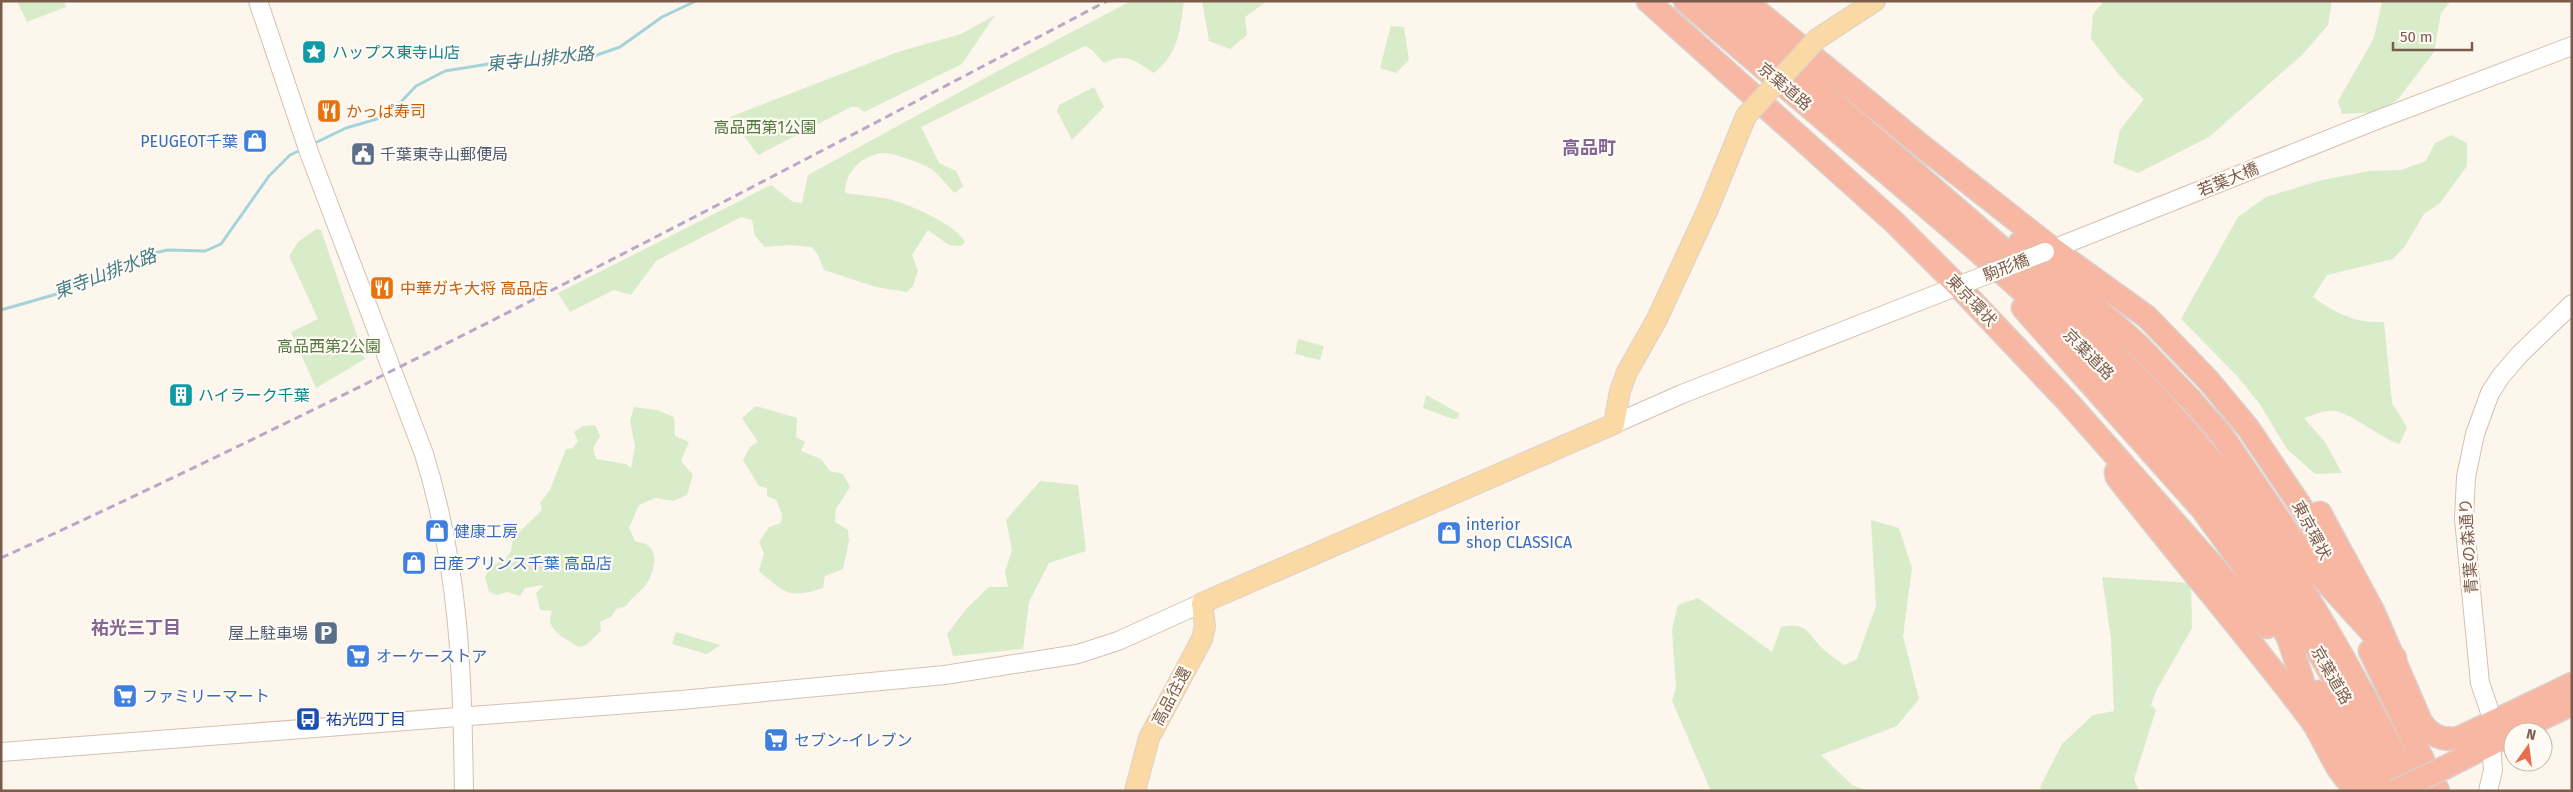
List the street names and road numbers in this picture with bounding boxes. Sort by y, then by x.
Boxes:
street label: 京葉道路 [1754,59,1815,114]
street label: 若葉大橋 [2195,159,2261,200]
street label: 駒形橋 [1980,250,2032,285]
street label: 東京環状 [1943,271,2001,330]
street label: 京葉道路 [2059,325,2118,384]
street label: 青葉の森通り [2456,497,2481,595]
street label: 東京環状 [2288,498,2335,563]
street label: 京葉道路 [2307,643,2356,708]
street label: 高品往還 [1148,664,1195,729]

